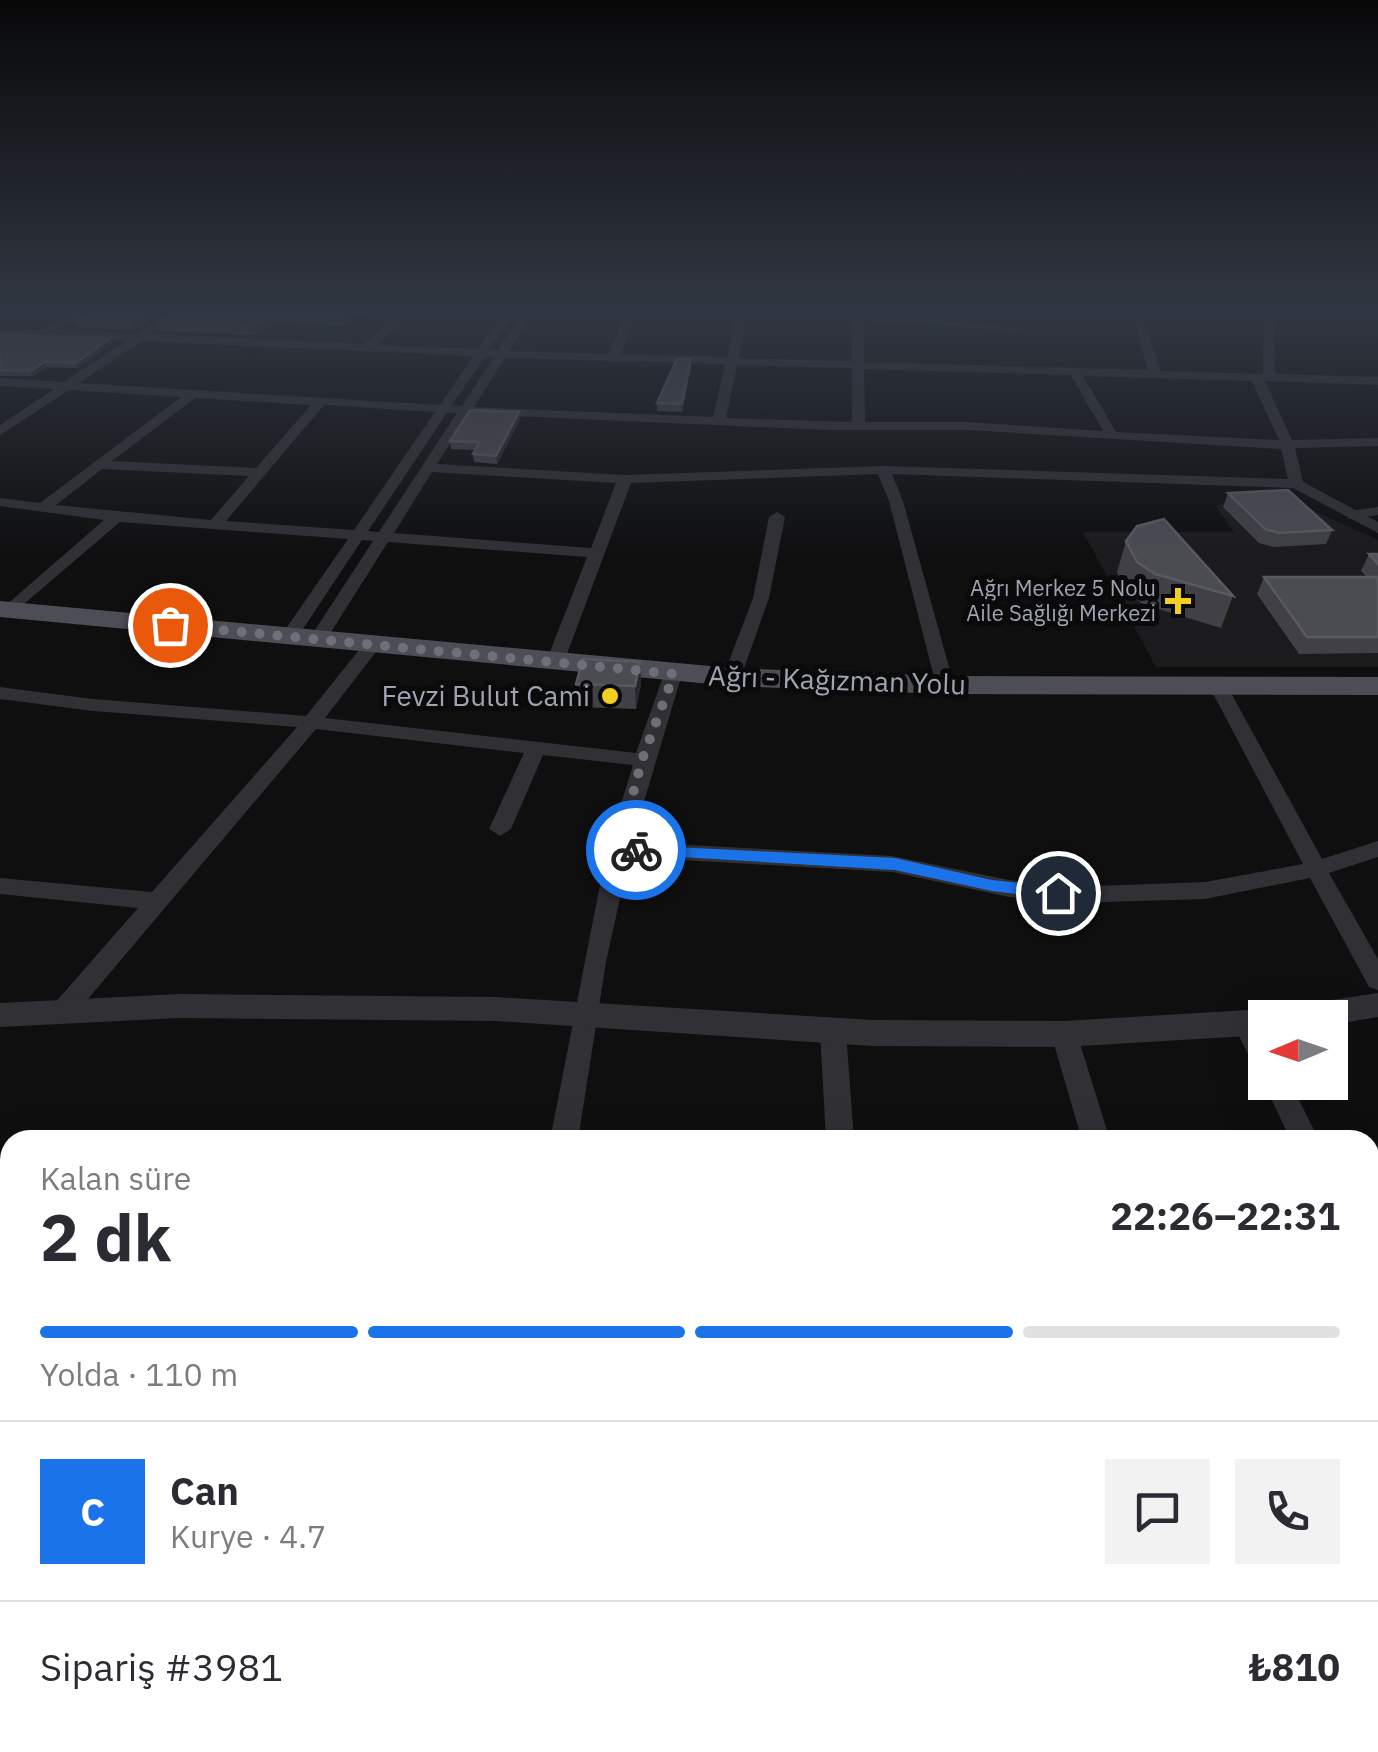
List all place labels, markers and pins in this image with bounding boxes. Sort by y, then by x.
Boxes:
place label: Ağrı Merkez 5 Nolu Aile Sağlığı Merkezi [966,573,1156,627]
pin [128,583,213,668]
marker: Ağrı Merkez 5 Nolu Aile Sağlığı Merkezi [1165,588,1191,614]
place label: Fevzi Bulut Cami [382,677,590,714]
marker: Fevzi Bulut Cami [599,685,621,707]
pin [1016,851,1101,936]

